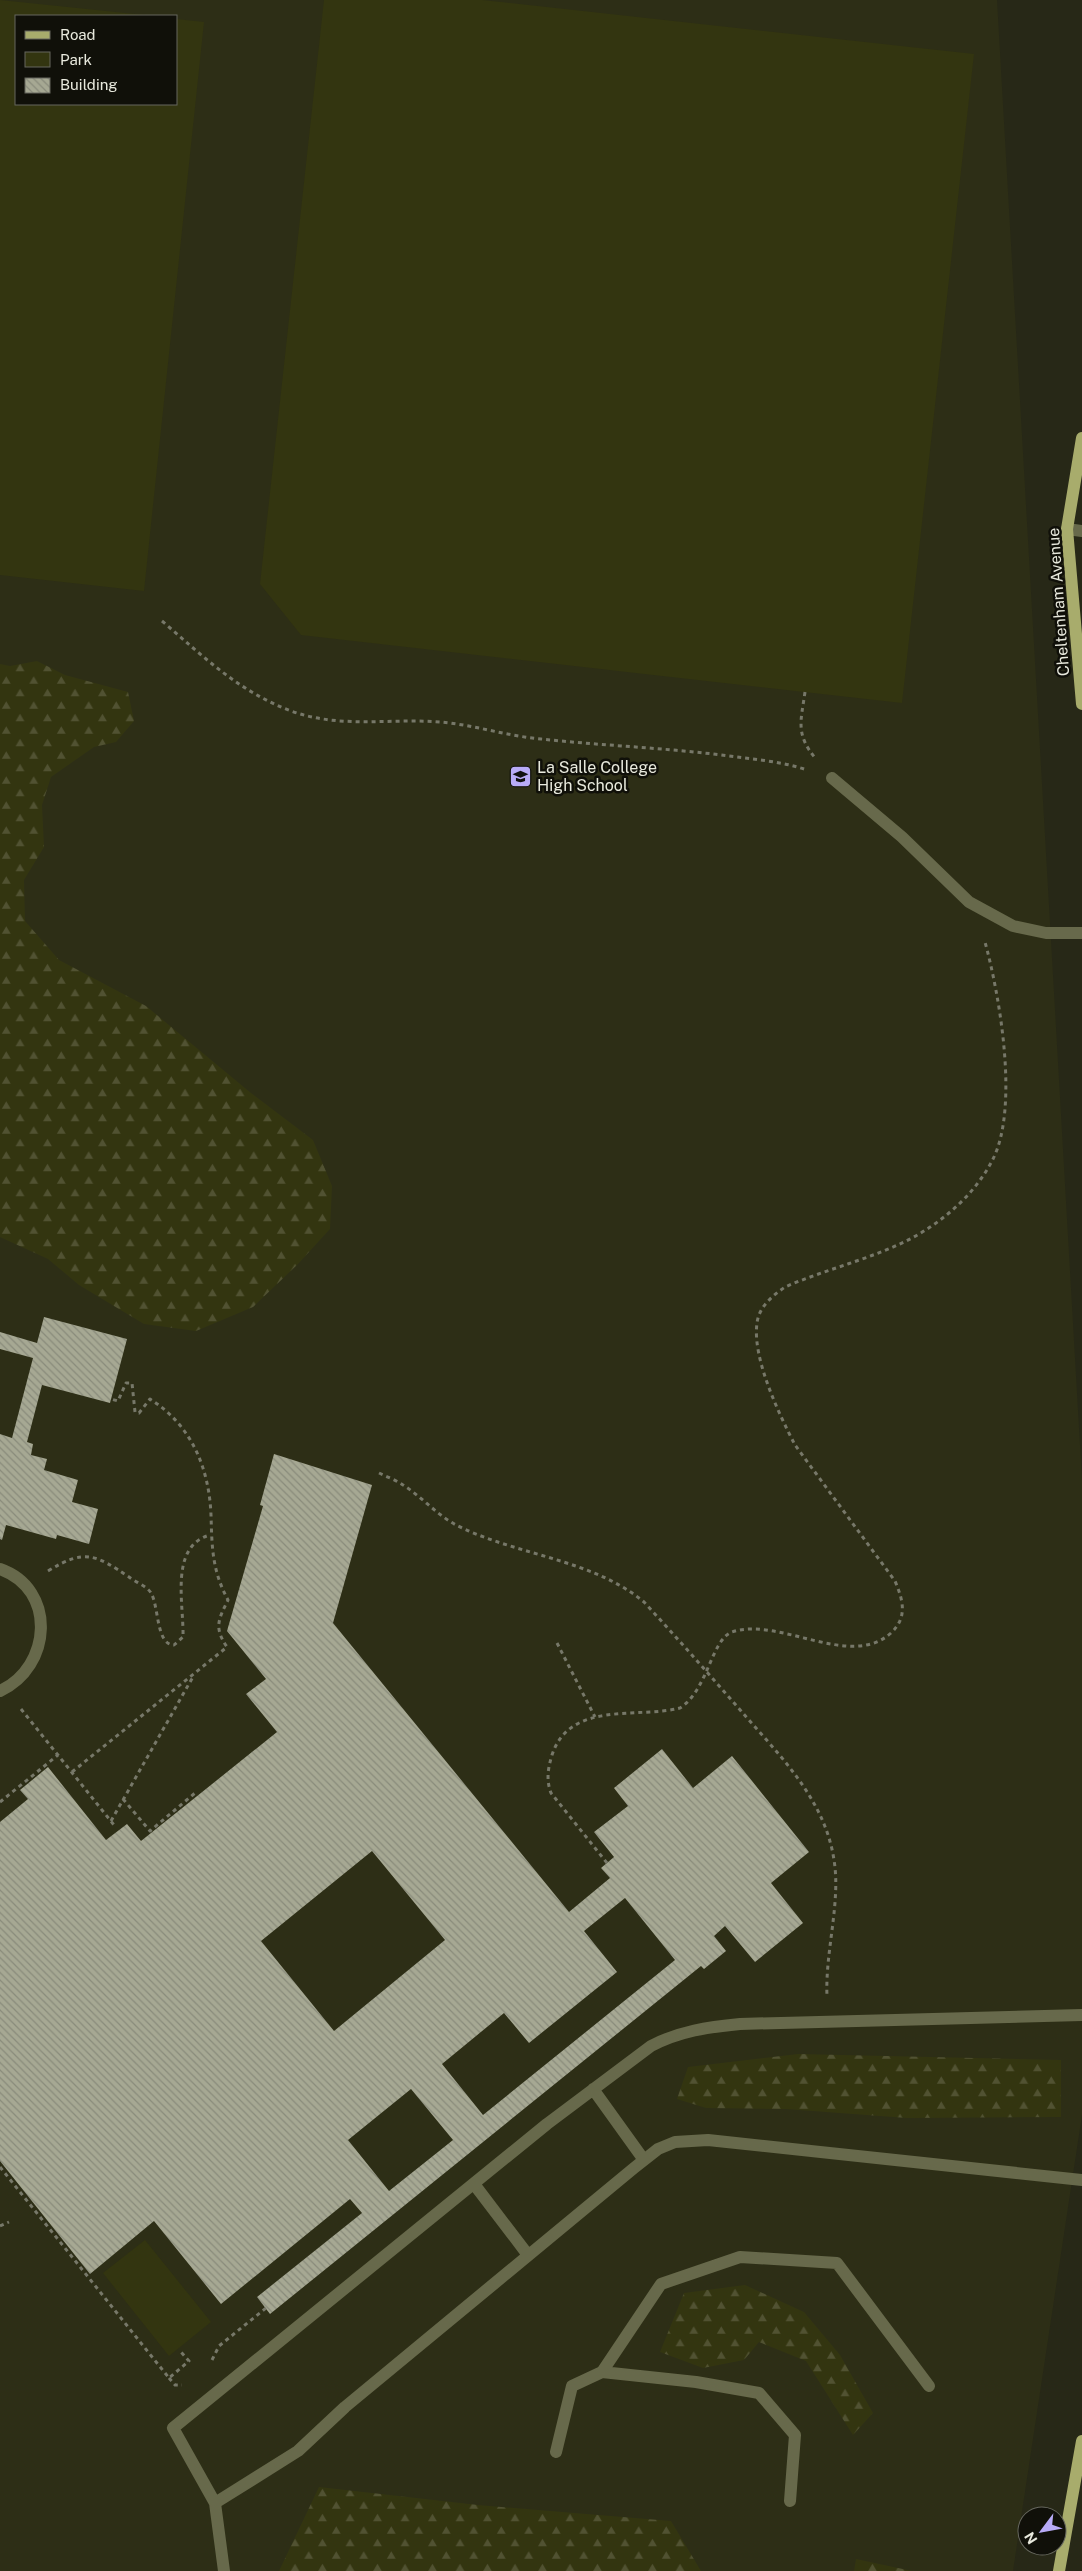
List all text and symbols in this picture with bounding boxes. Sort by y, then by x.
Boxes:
legend [15,15,178,105]
text: Road [60,26,96,43]
text: Park [60,51,92,68]
text: Building [60,76,118,93]
street label: Cheltenham Avenue [1044,527,1073,677]
place label: La Salle College High School [537,758,657,795]
school or university icon: La Salle College High School [509,764,533,788]
north arrow [1017,2506,1067,2556]
text: N [1021,2529,1041,2547]

